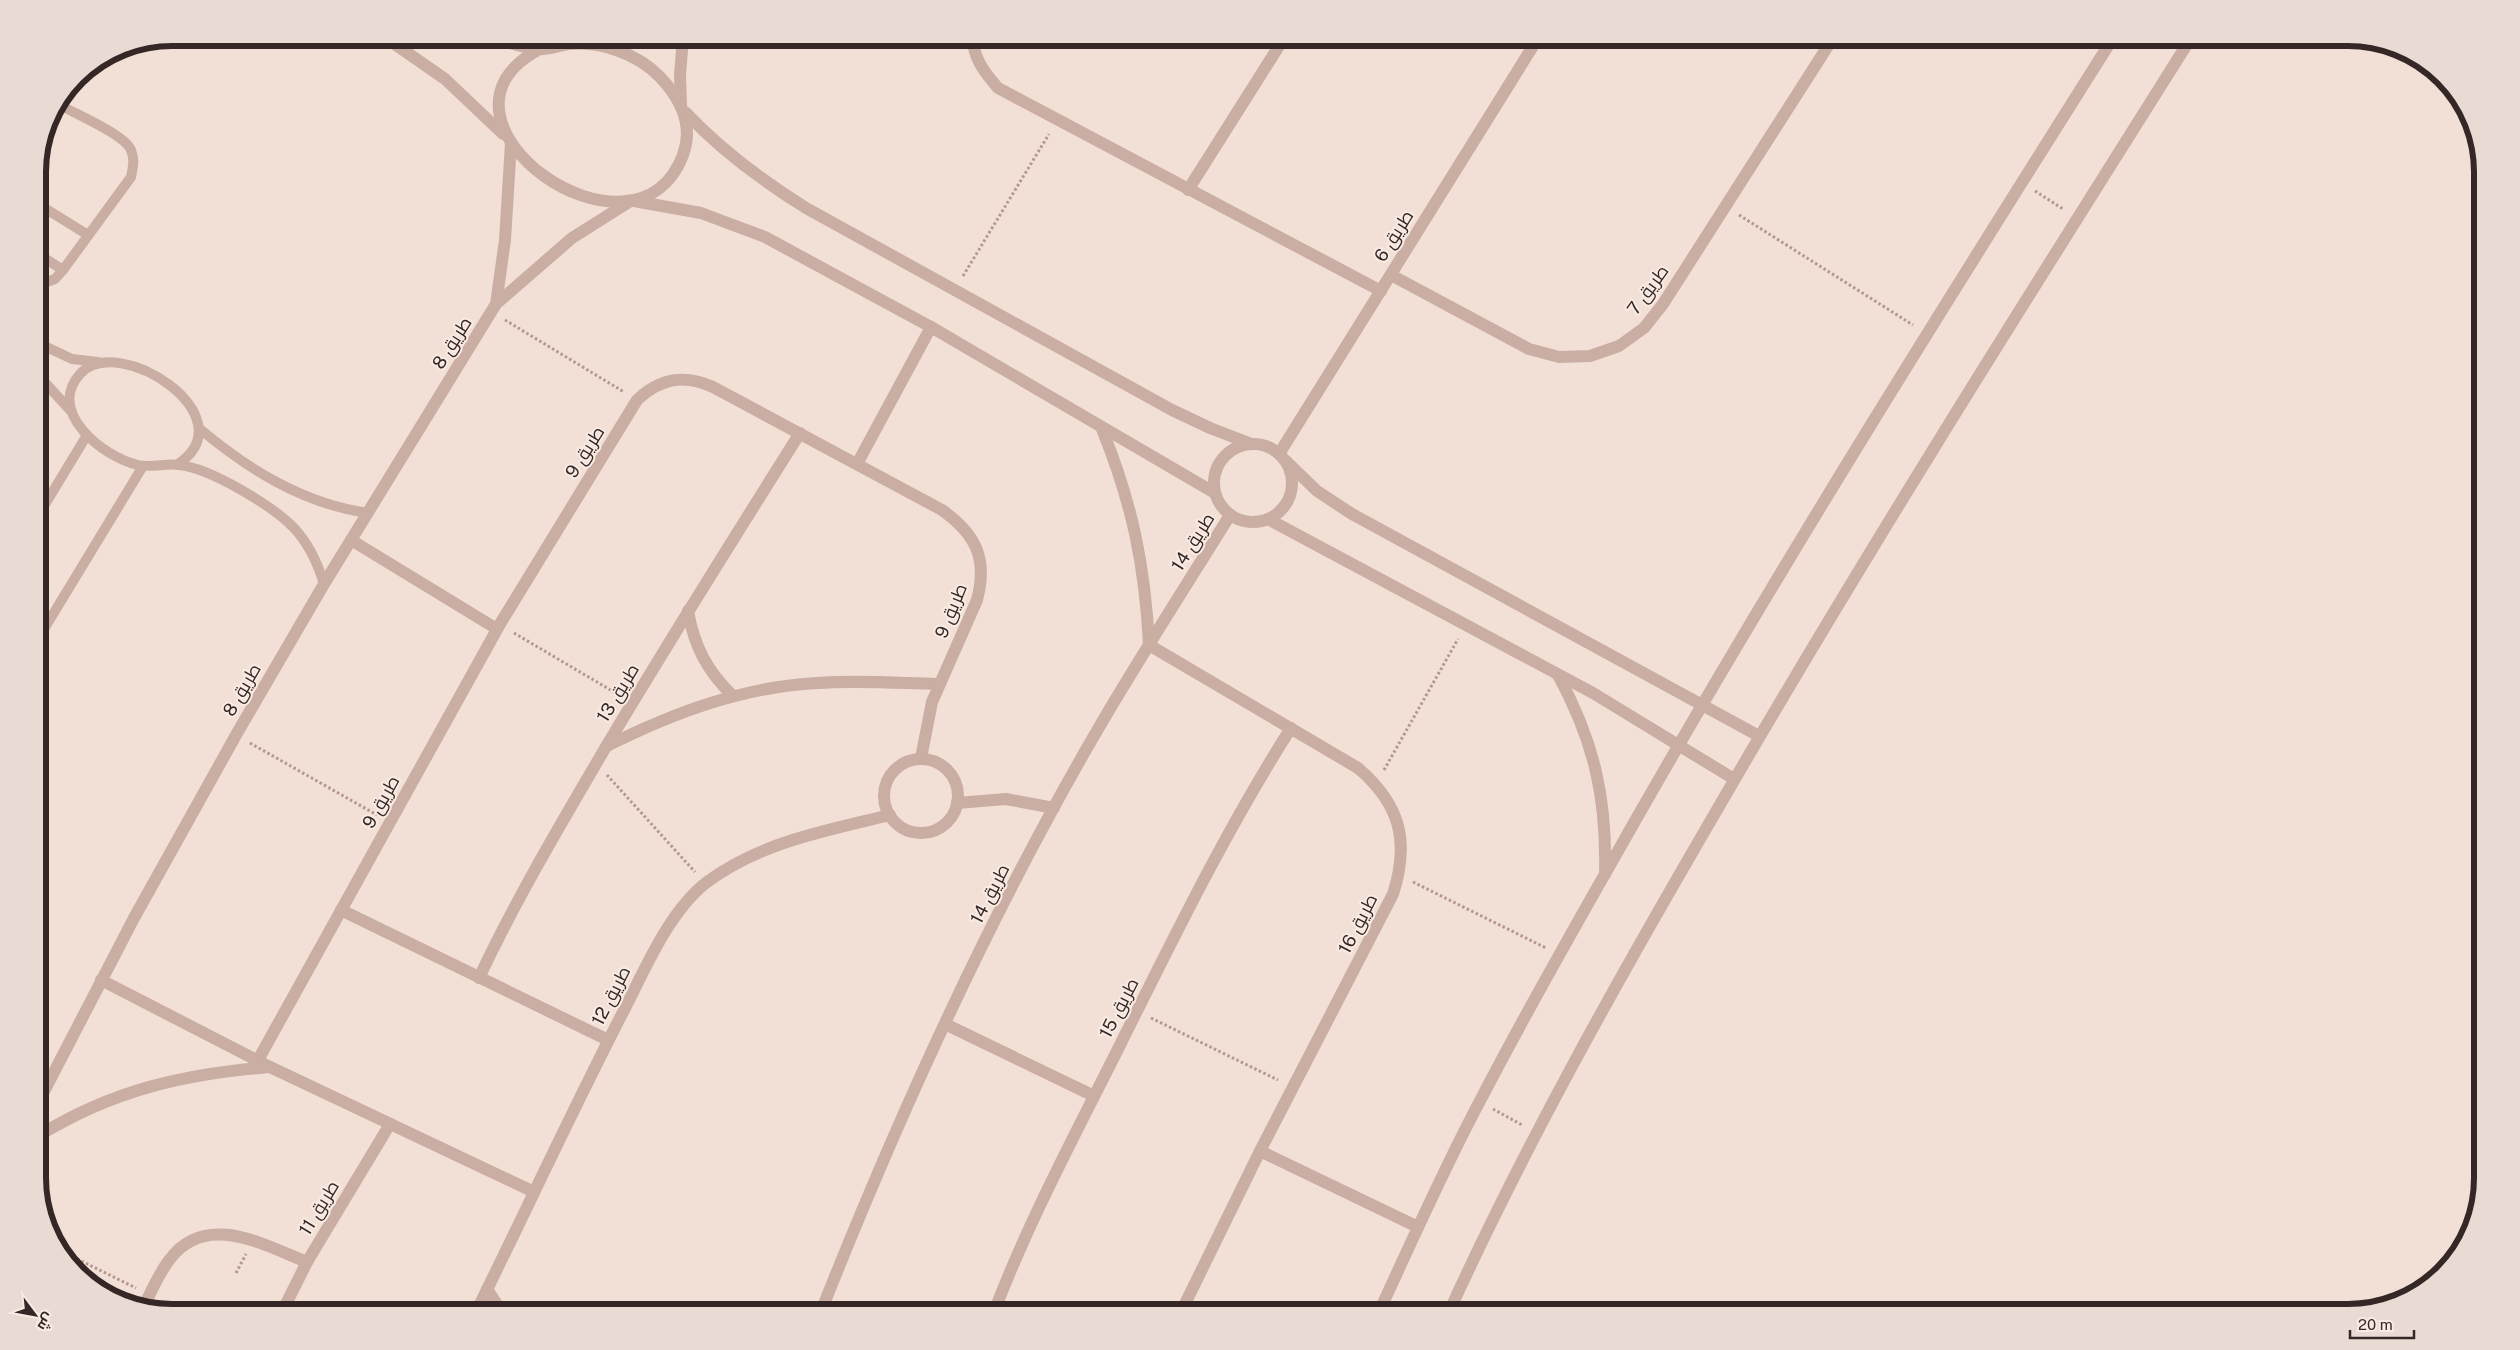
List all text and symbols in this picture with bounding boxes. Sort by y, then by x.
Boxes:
street label: طريق 6 [1370,206,1419,266]
street label: طريق 7 [1623,261,1674,320]
street label: طريق 8 [428,313,477,374]
street label: طريق 9 [561,422,610,482]
street label: طريق 14 [1167,509,1220,576]
street label: طريق 9 [930,581,973,642]
street label: طريق 8 [218,660,267,721]
street label: طريق 13 [592,660,645,727]
street label: طريق 9 [358,772,405,833]
street label: طريق 14 [966,860,1015,928]
street label: طريق 16 [1334,890,1383,958]
street label: طريق 12 [587,963,636,1030]
street label: طريق 15 [1095,974,1144,1042]
street label: طريق 11 [294,1177,345,1240]
north arrow [10,1290,60,1340]
scale bar [2350,1308,2414,1340]
text: ش [34,1310,58,1334]
text: 20 m [2358,1316,2393,1333]

